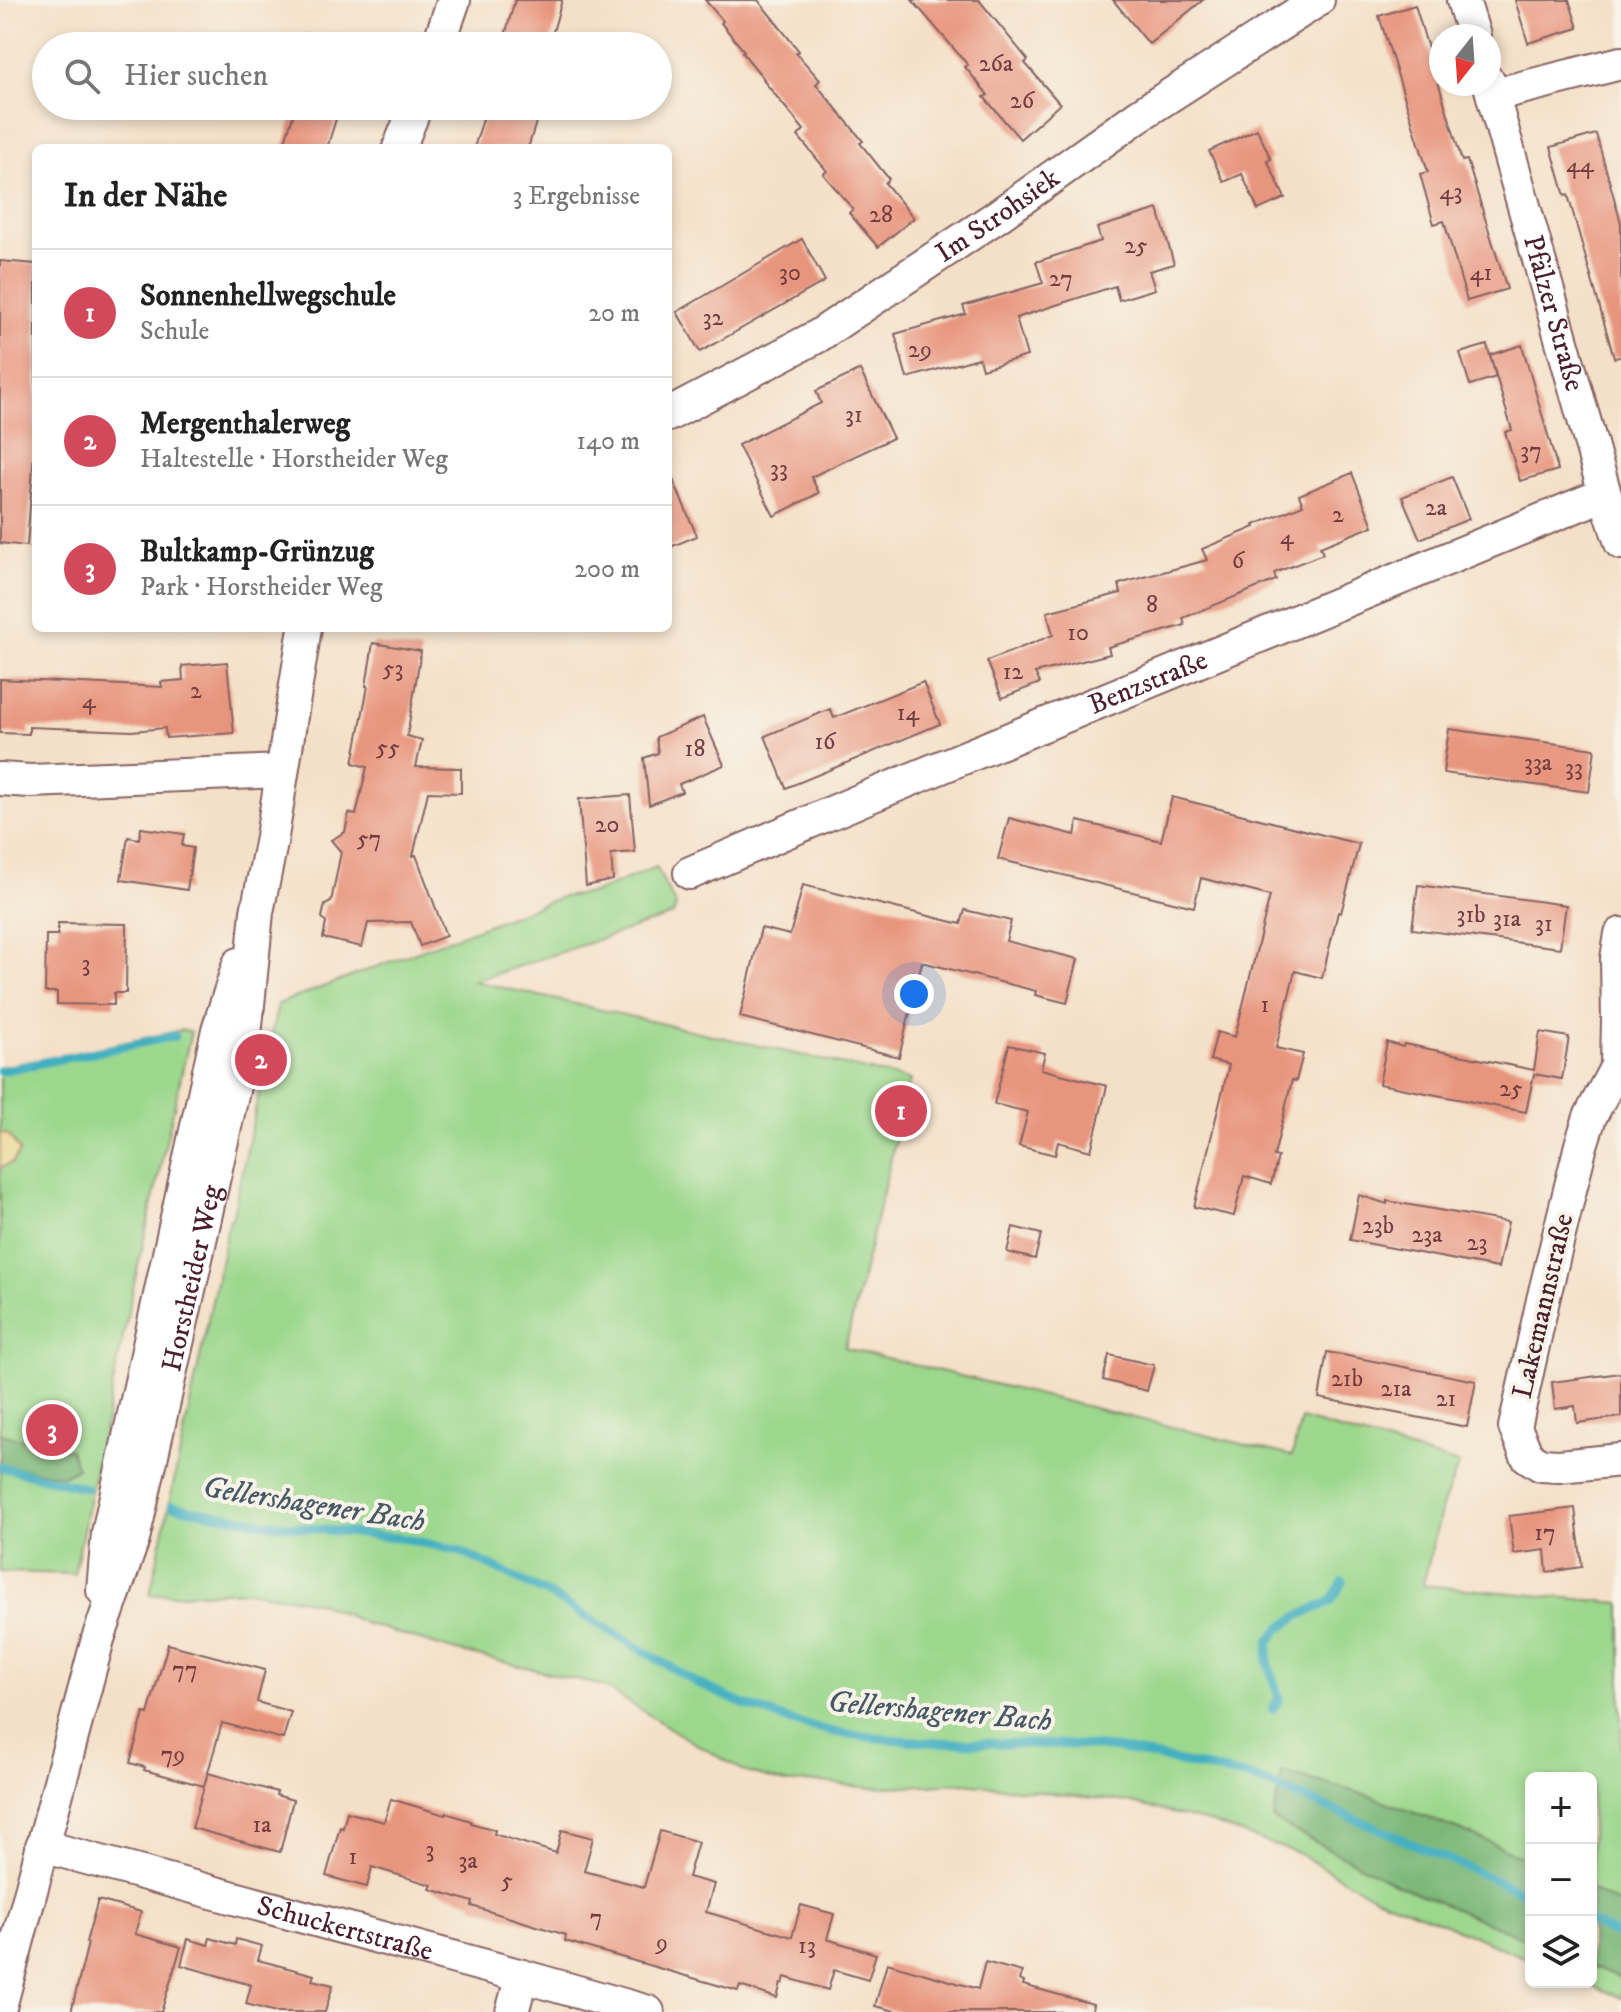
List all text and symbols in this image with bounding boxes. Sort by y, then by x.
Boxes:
north arrow [1429,24,1501,96]
search box [32,32,672,120]
house number: 26a [979,49,1014,79]
icon: search [60,54,104,98]
text: Hier suchen [124,58,268,95]
house number: 26 [1010,86,1036,116]
house number: 44 [1566,150,1595,180]
street label: Im Strohsiek [929,160,1066,270]
text: In der Nähe [64,175,227,217]
house number: 43 [1440,177,1462,207]
text: 3 Ergebnisse [513,180,640,213]
house number: 28 [869,200,893,230]
house number: 25 [1124,231,1148,261]
street label: Pfälzer Straße [1515,231,1593,395]
house number: 30 [779,258,801,288]
house number: 41 [1470,258,1492,288]
house number: 27 [1049,264,1073,294]
text: Sonnenhellwegschule [140,278,396,315]
text: 1 [85,297,95,330]
text: 20 m [588,297,640,330]
house number: 32 [703,303,724,333]
text: Schule [140,315,209,348]
house number: 29 [908,335,932,365]
house number: 31 [845,400,863,430]
text: Mergenthalerweg [140,406,350,443]
text: 2 [84,425,96,458]
text: 140 m [576,425,640,458]
house number: 37 [1520,436,1542,466]
text: Haltestelle · Horstheider Weg [140,443,448,476]
house number: 33 [770,454,788,484]
house number: 2a [1425,493,1448,523]
house number: 2 [1332,500,1344,530]
house number: 4 [1280,522,1295,552]
text: Bultkamp-Grünzug [140,534,374,571]
house number: 6 [1232,546,1246,576]
text: 3 [85,553,95,586]
text: 200 m [574,553,640,586]
text: Park · Horstheider Weg [140,571,383,604]
house number: 8 [1146,590,1158,620]
house number: 10 [1067,618,1089,648]
street label: Benzstraße [1083,642,1212,722]
house number: 53 [383,654,403,684]
house number: 12 [1003,657,1024,687]
house number: 2 [190,676,202,706]
house number: 4 [82,686,97,716]
house number: 14 [897,698,920,728]
house number: 16 [814,727,837,757]
house number: 55 [376,733,400,763]
house number: 18 [685,734,705,764]
house number: 33a [1524,748,1553,778]
house number: 33 [1565,753,1583,783]
house number: 20 [595,810,619,840]
house number: 57 [357,824,381,854]
house number: 31b [1456,900,1486,930]
house number: 31a [1493,904,1522,934]
house number: 31 [1535,909,1553,939]
house number: 3 [82,949,90,979]
your location [894,974,934,1014]
house number: 1 [1261,990,1269,1020]
pin: 2 [235,1030,287,1090]
house number: 25 [1499,1074,1523,1104]
pin: 1 [875,1081,927,1141]
street label: Horstheider Weg [154,1181,229,1375]
street label: Lakemannstraße [1505,1210,1581,1402]
house number: 23b [1362,1211,1394,1241]
house number: 23a [1412,1220,1443,1250]
house number: 23 [1467,1228,1487,1258]
house number: 21b [1331,1364,1363,1394]
house number: 21a [1381,1374,1412,1404]
house number: 21 [1436,1384,1456,1414]
pin: 3 [26,1400,78,1460]
water label: Gellershagener Bach [200,1469,428,1541]
house number: 17 [1534,1518,1556,1548]
house number: 77 [172,1655,198,1685]
water label: Gellershagener Bach [826,1684,1054,1740]
house number: 79 [161,1740,185,1770]
map controls [1525,1772,1597,1988]
button: + [1525,1772,1597,1844]
house number: 1a [252,1810,272,1840]
house number: 3 [426,1835,434,1865]
house number: 1 [349,1842,357,1872]
button: − [1525,1844,1597,1916]
house number: 3a [458,1846,478,1876]
house number: 5 [501,1866,513,1896]
street label: Schuckertstraße [253,1888,437,1969]
house number: 7 [590,1903,602,1933]
button: layers [1525,1916,1597,1988]
house number: 9 [655,1928,668,1958]
house number: 13 [798,1931,816,1961]

